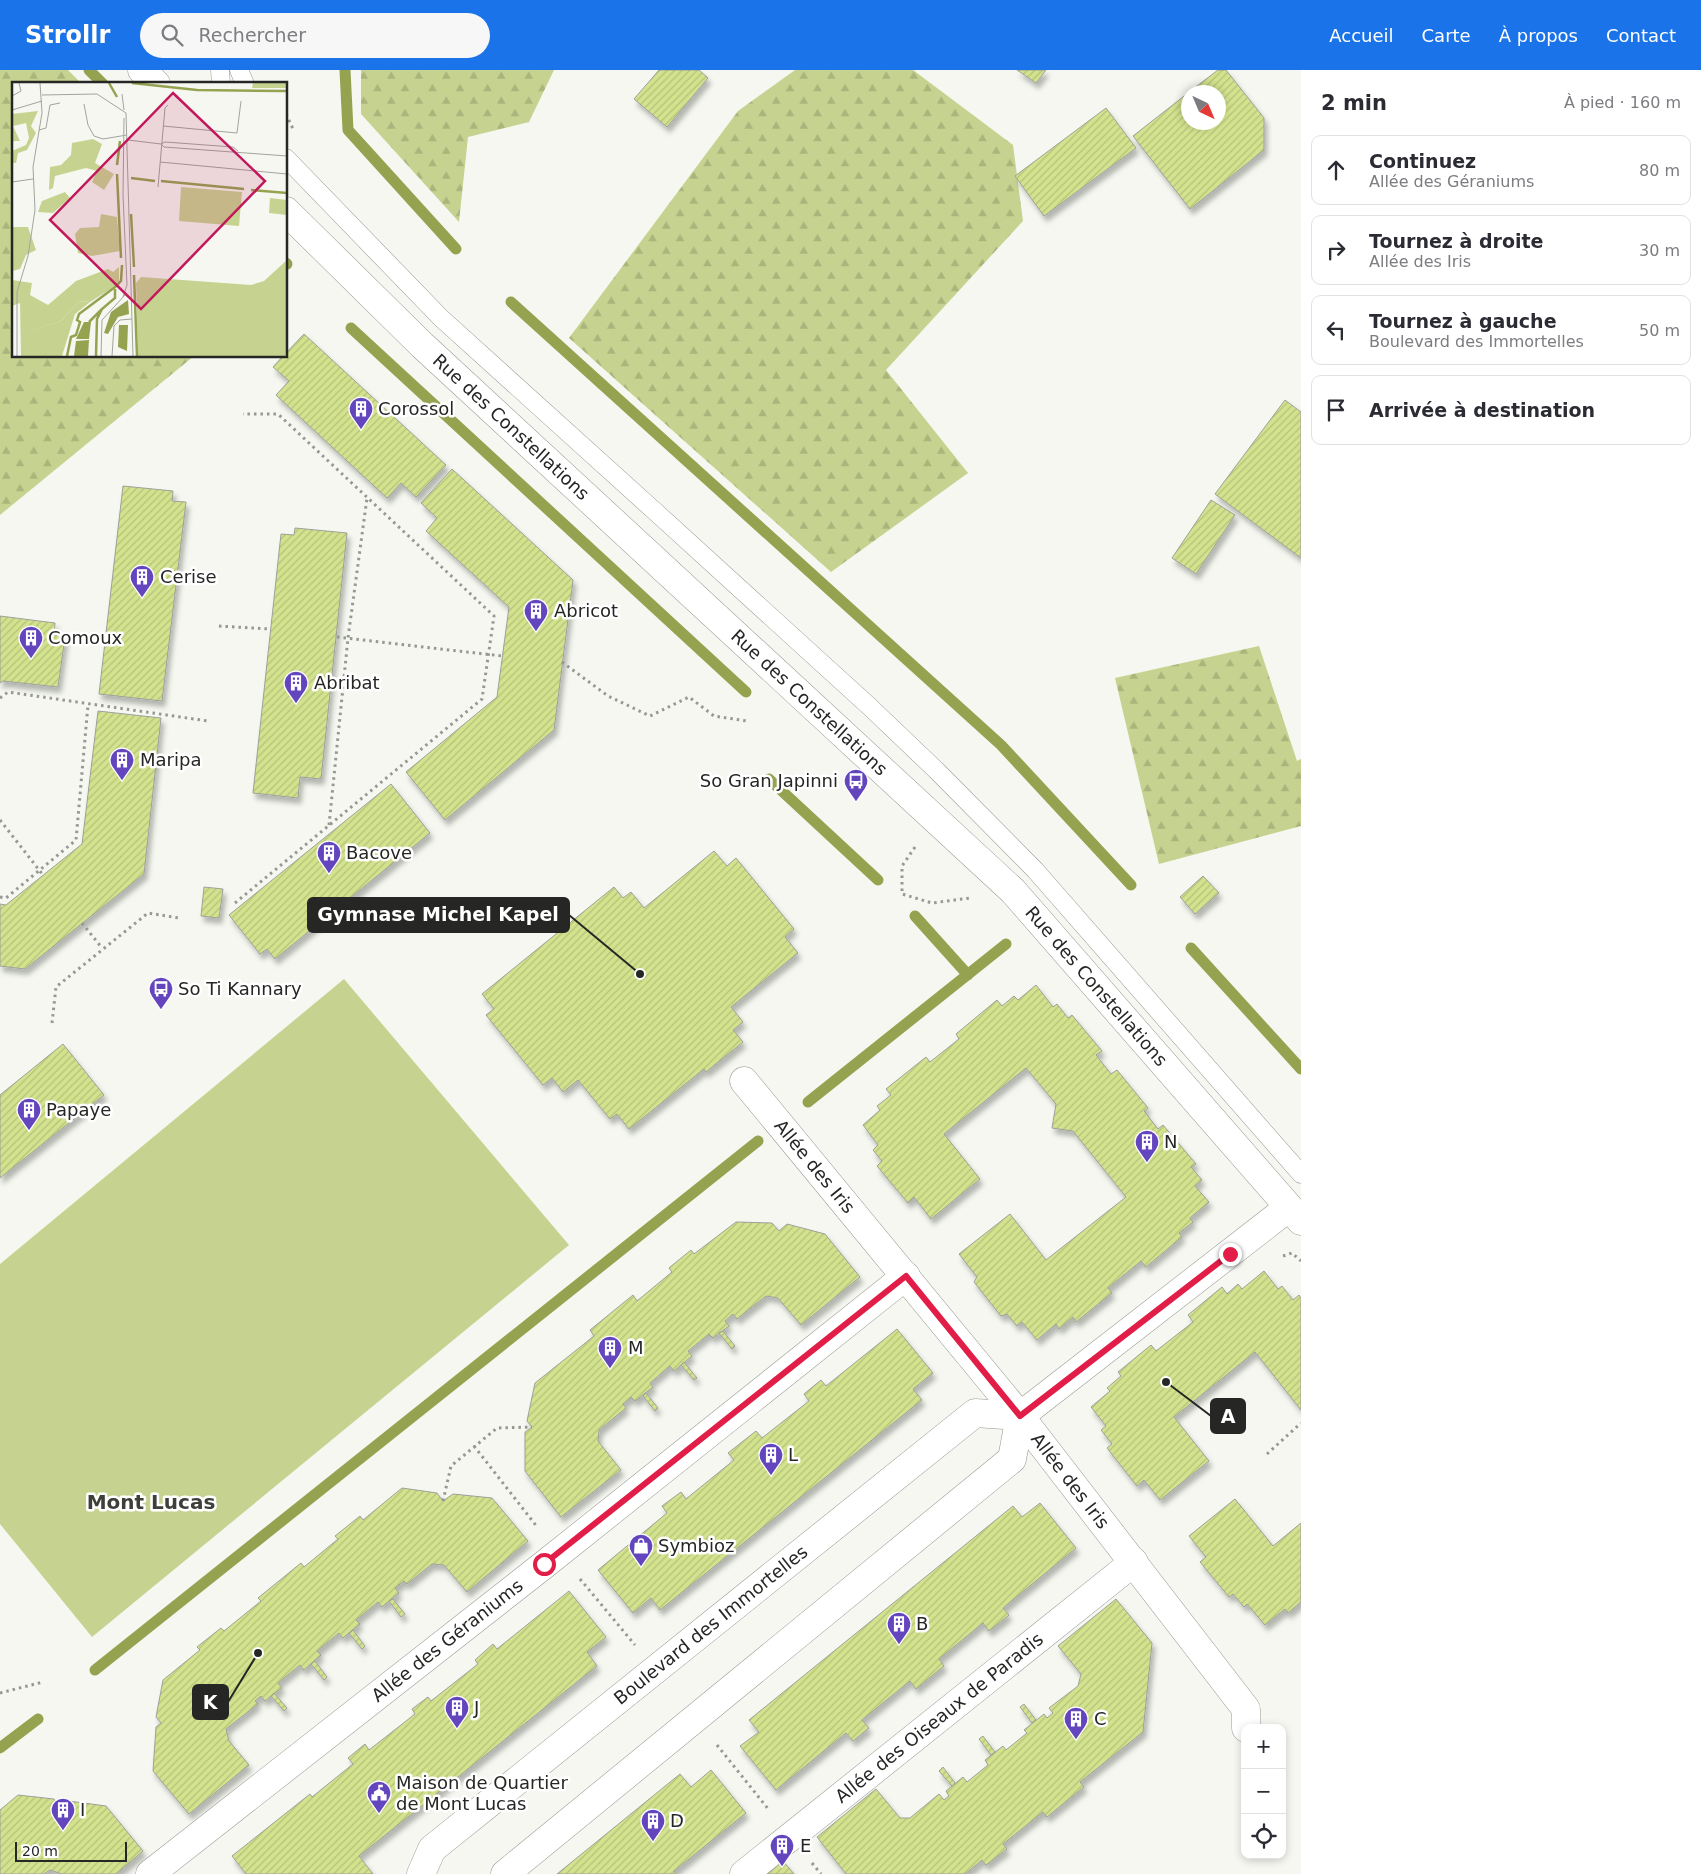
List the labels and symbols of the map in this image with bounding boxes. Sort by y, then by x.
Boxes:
inset map [12,82,288,358]
north arrow [1181,85,1226,130]
street label: Rue des Constellations [429,349,594,504]
building icon: Corossol [348,396,374,430]
place label: Corossol [378,398,454,419]
building icon: Cerise [129,564,155,598]
place label: Cerise [160,566,217,587]
building icon: Abricot [523,598,549,632]
place label: Abricot [554,600,618,621]
building icon: Comoux [18,625,44,659]
street label: Rue des Constellations [727,625,892,780]
place label: Comoux [48,627,123,648]
building icon: Abribat [283,670,309,704]
place label: Abribat [314,672,380,693]
building icon: Maripa [109,747,135,781]
place label: Maripa [140,749,201,770]
bus stop icon: So Gran Japinni [843,768,869,802]
place label: So Gran Japinni [700,770,838,791]
building icon: Bacove [316,840,342,874]
place label: Bacove [346,842,412,863]
callout: Gymnase Michel Kapel [308,898,569,932]
street label: Rue des Constellations [1021,902,1172,1070]
text: Gymnase Michel Kapel [317,903,559,925]
bus stop icon: So Ti Kannary [148,976,174,1010]
place label: So Ti Kannary [178,978,302,999]
building icon: Papaye [16,1097,42,1131]
place label: Papaye [46,1099,111,1120]
street label: Allée des Iris [770,1115,860,1217]
building icon: N [1134,1129,1160,1163]
place label: N [1164,1131,1177,1152]
route end [1219,1243,1242,1266]
building icon: M [597,1335,623,1369]
place label: M [628,1337,644,1358]
callout: A [1211,1399,1245,1433]
text: A [1221,1405,1236,1427]
street label: Allée des Iris [1027,1429,1114,1533]
building icon: L [758,1442,784,1476]
place label: L [788,1444,798,1465]
district label: Mont Lucas [87,1490,215,1514]
shop icon: Symbioz [628,1533,654,1567]
place label: Symbioz [658,1535,735,1556]
street label: Boulevard des Immortelles [610,1541,811,1709]
route start [533,1553,556,1576]
street label: Allée des Géraniums [367,1575,527,1706]
building icon: B [886,1611,912,1645]
place label: B [916,1613,928,1634]
street label: Allée des Oiseaux de Paradis [831,1628,1047,1807]
callout: K [193,1685,228,1719]
text: K [203,1691,219,1713]
building icon: J [444,1695,470,1729]
place label: J [473,1697,479,1718]
building icon: C [1063,1706,1089,1740]
place label: C [1094,1708,1107,1729]
place label: Maison de Quartier de Mont Lucas [396,1772,568,1814]
public building icon: Maison de Quartier de Mont Lucas [366,1780,392,1814]
building icon: I [50,1797,76,1831]
place label: I [80,1799,85,1820]
building icon: D [640,1808,666,1842]
place label: D [670,1810,684,1831]
building icon: E [769,1833,795,1867]
place label: E [800,1835,811,1856]
scale bar [15,1839,128,1862]

